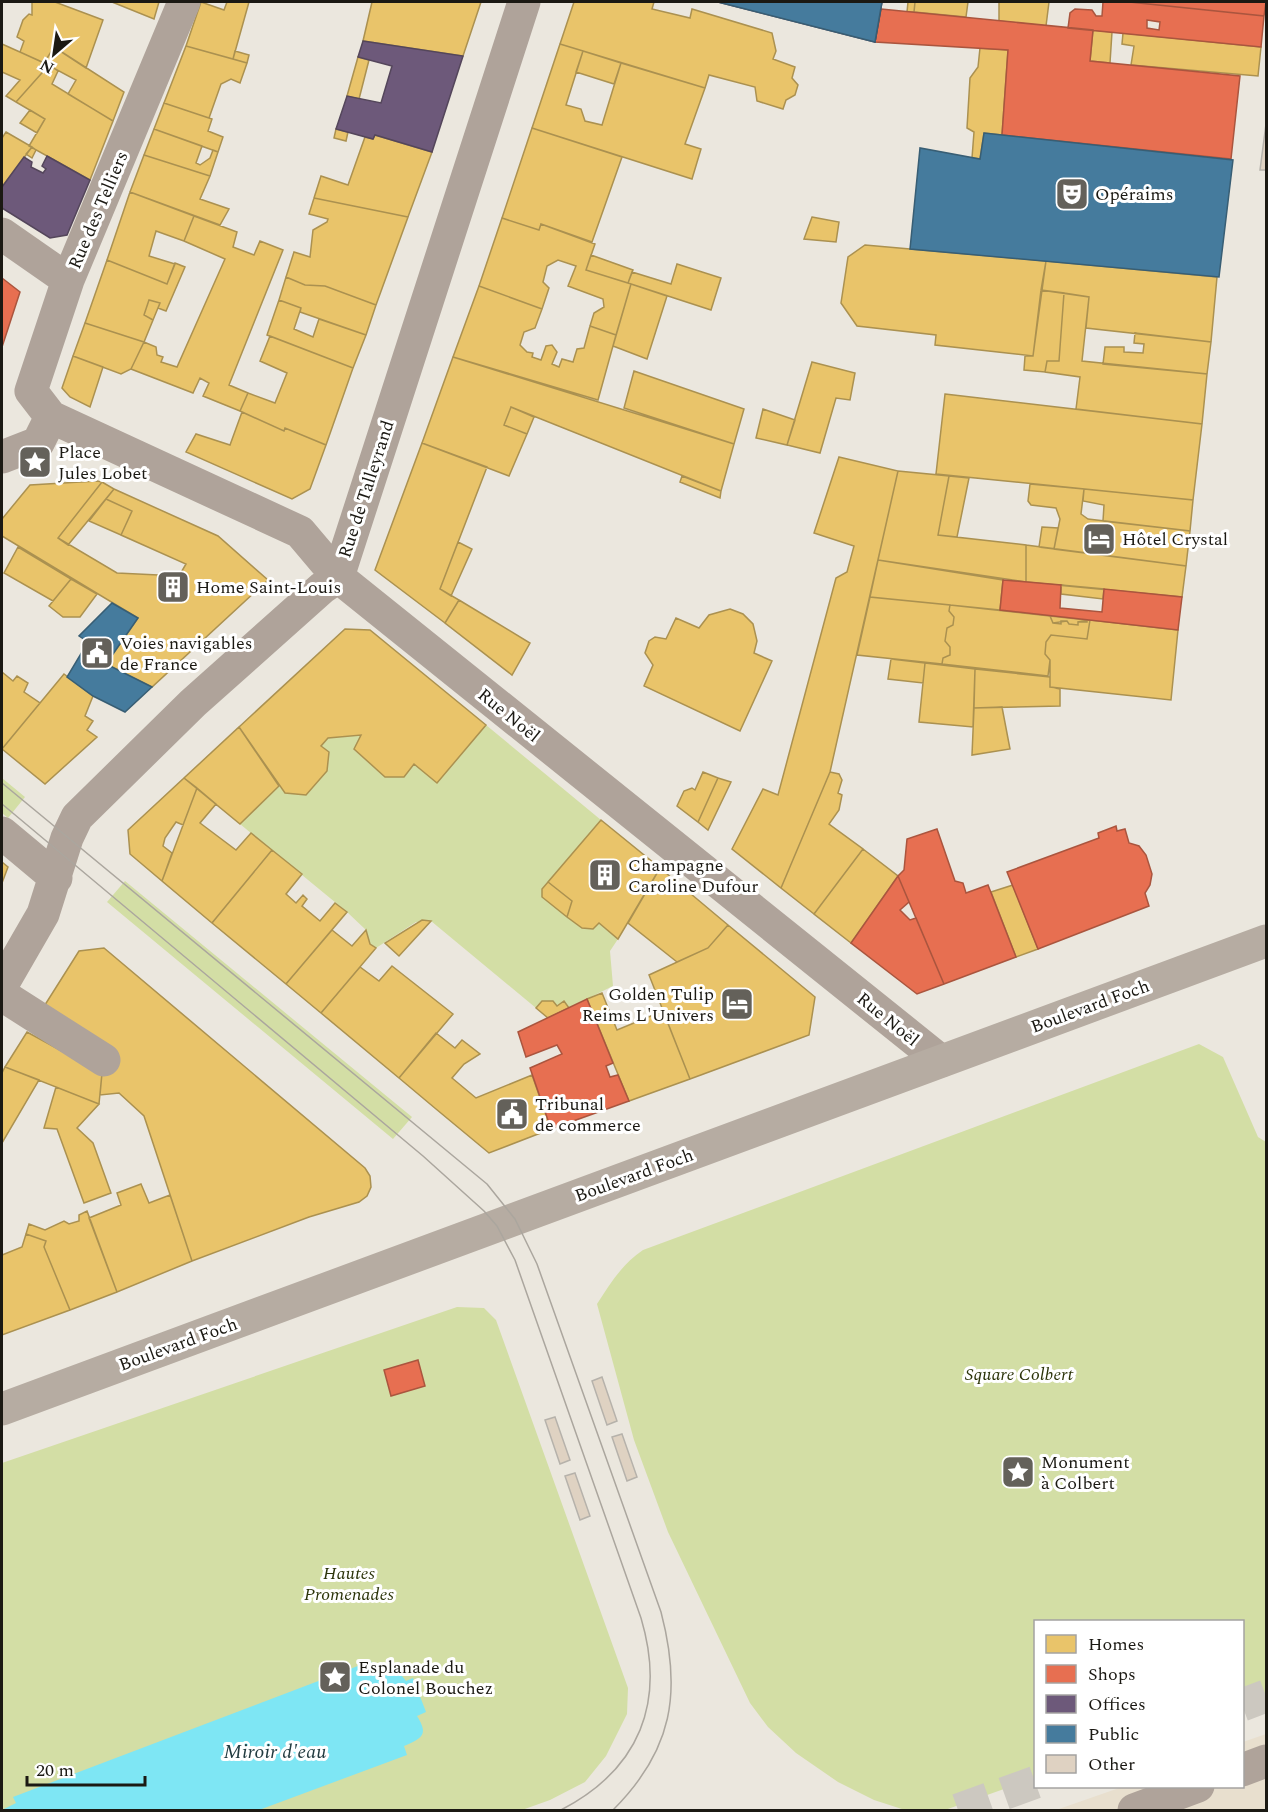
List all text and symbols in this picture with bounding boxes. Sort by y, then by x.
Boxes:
north arrow [24,24,84,84]
text: N [36,53,59,80]
street label: Rue des Telliers [61,147,136,273]
theatre icon: Opéraims [1054,176,1090,212]
place label: Opéraims [1095,181,1174,208]
street label: Rue de Talleyrand [332,417,401,561]
place label: Place Jules Lobet [58,439,147,487]
place icon: Place Jules Lobet [17,444,53,480]
hotel icon: Hôtel Crystal [1081,521,1117,557]
place label: Hôtel Crystal [1122,526,1228,553]
building icon: Home Saint-Louis [155,569,191,605]
place label: Home Saint-Louis [196,574,341,601]
place label: Voies navigables de France [120,630,252,678]
public building icon: Voies navigables de France [79,635,115,671]
street label: Rue Noël [472,682,546,749]
place label: Champagne Caroline Dufour [628,852,759,900]
building icon: Champagne Caroline Dufour [587,857,623,893]
street label: Boulevard Foch [1027,973,1153,1040]
place label: Golden Tulip Reims L'Univers [582,981,714,1029]
hotel icon: Golden Tulip Reims L'Univers [719,986,755,1022]
street label: Rue Noël [851,986,925,1053]
place label: Tribunal de commerce [535,1091,641,1139]
public building icon: Tribunal de commerce [494,1096,530,1132]
street label: Boulevard Foch [571,1142,697,1209]
street label: Boulevard Foch [115,1311,241,1378]
park label: Square Colbert [965,1361,1073,1388]
place label: Monument à Colbert [1041,1449,1130,1497]
place icon: Monument à Colbert [1000,1454,1036,1490]
park label: Hautes Promenades [304,1560,395,1608]
legend [1034,1620,1244,1788]
text: Homes [1088,1631,1144,1658]
place label: Esplanade du Colonel Bouchez [358,1654,493,1702]
place icon: Esplanade du Colonel Bouchez [317,1659,353,1695]
text: Shops [1088,1661,1136,1688]
text: Offices [1088,1691,1146,1718]
text: Public [1088,1721,1139,1748]
water label: Miroir d'eau [224,1737,327,1767]
scale bar [27,1749,146,1787]
text: Other [1088,1751,1135,1778]
text: 20 m [36,1757,74,1784]

